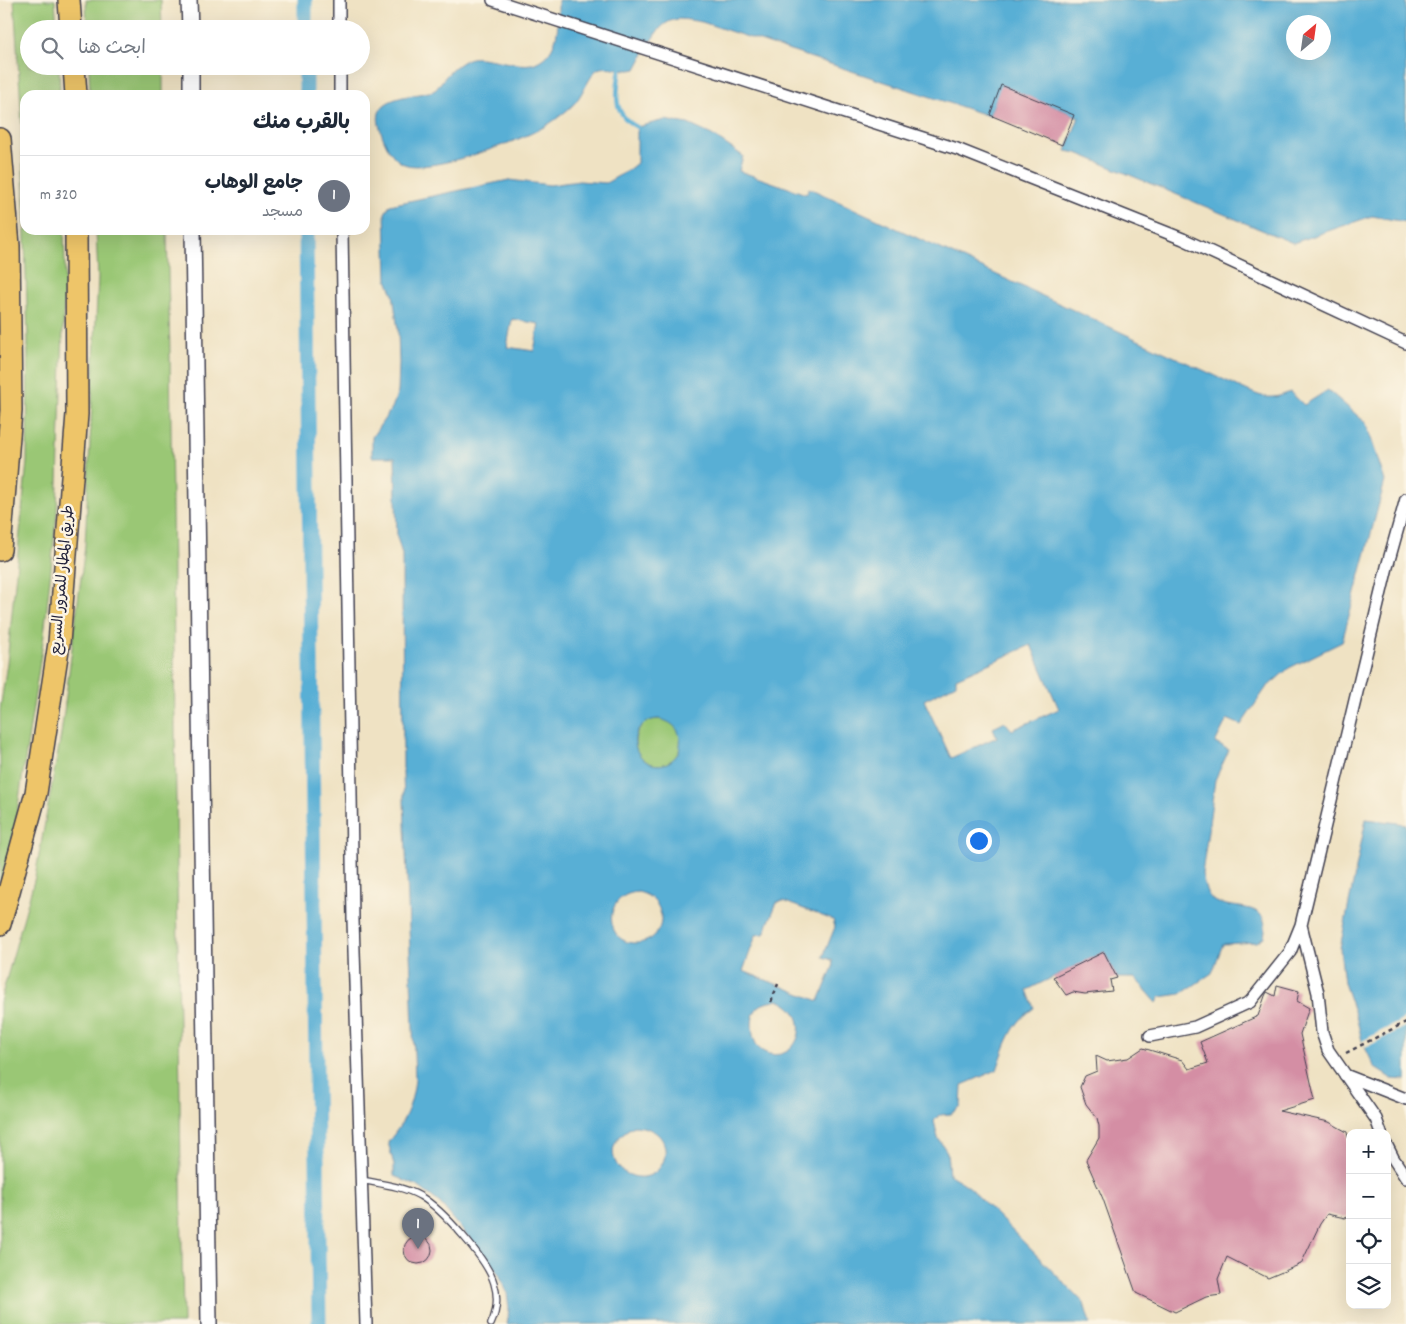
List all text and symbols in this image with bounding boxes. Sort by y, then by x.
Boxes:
north arrow [1286,15,1331,60]
search box [20,20,370,75]
icon: search [38,34,66,62]
text: ابحث هنا [78,36,146,63]
text: بالقرب منك [253,109,350,139]
text: جامع الوهاب [205,171,303,198]
text: 320 m [40,184,78,207]
text: 1 [332,184,336,207]
text: مسجد [262,201,303,224]
street label: طريق المطار للمرور السريع [45,504,81,656]
your location [966,828,992,854]
map controls [1346,1129,1391,1309]
button: + [1346,1129,1391,1174]
button: − [1346,1174,1391,1219]
pin: 1 [402,1208,434,1249]
button: locate [1346,1219,1391,1264]
button: layers [1346,1264,1391,1309]

